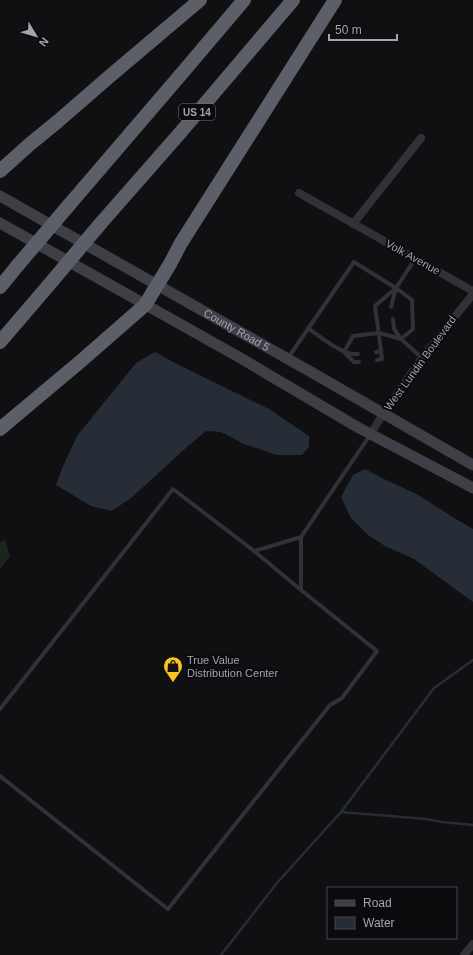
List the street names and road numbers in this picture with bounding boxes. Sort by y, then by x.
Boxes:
road number: US 14 [179,104,215,120]
street label: Volk Avenue [384,237,442,277]
street label: County Road 5 [202,307,272,353]
street label: West Lundin Boulevard [382,314,458,412]

